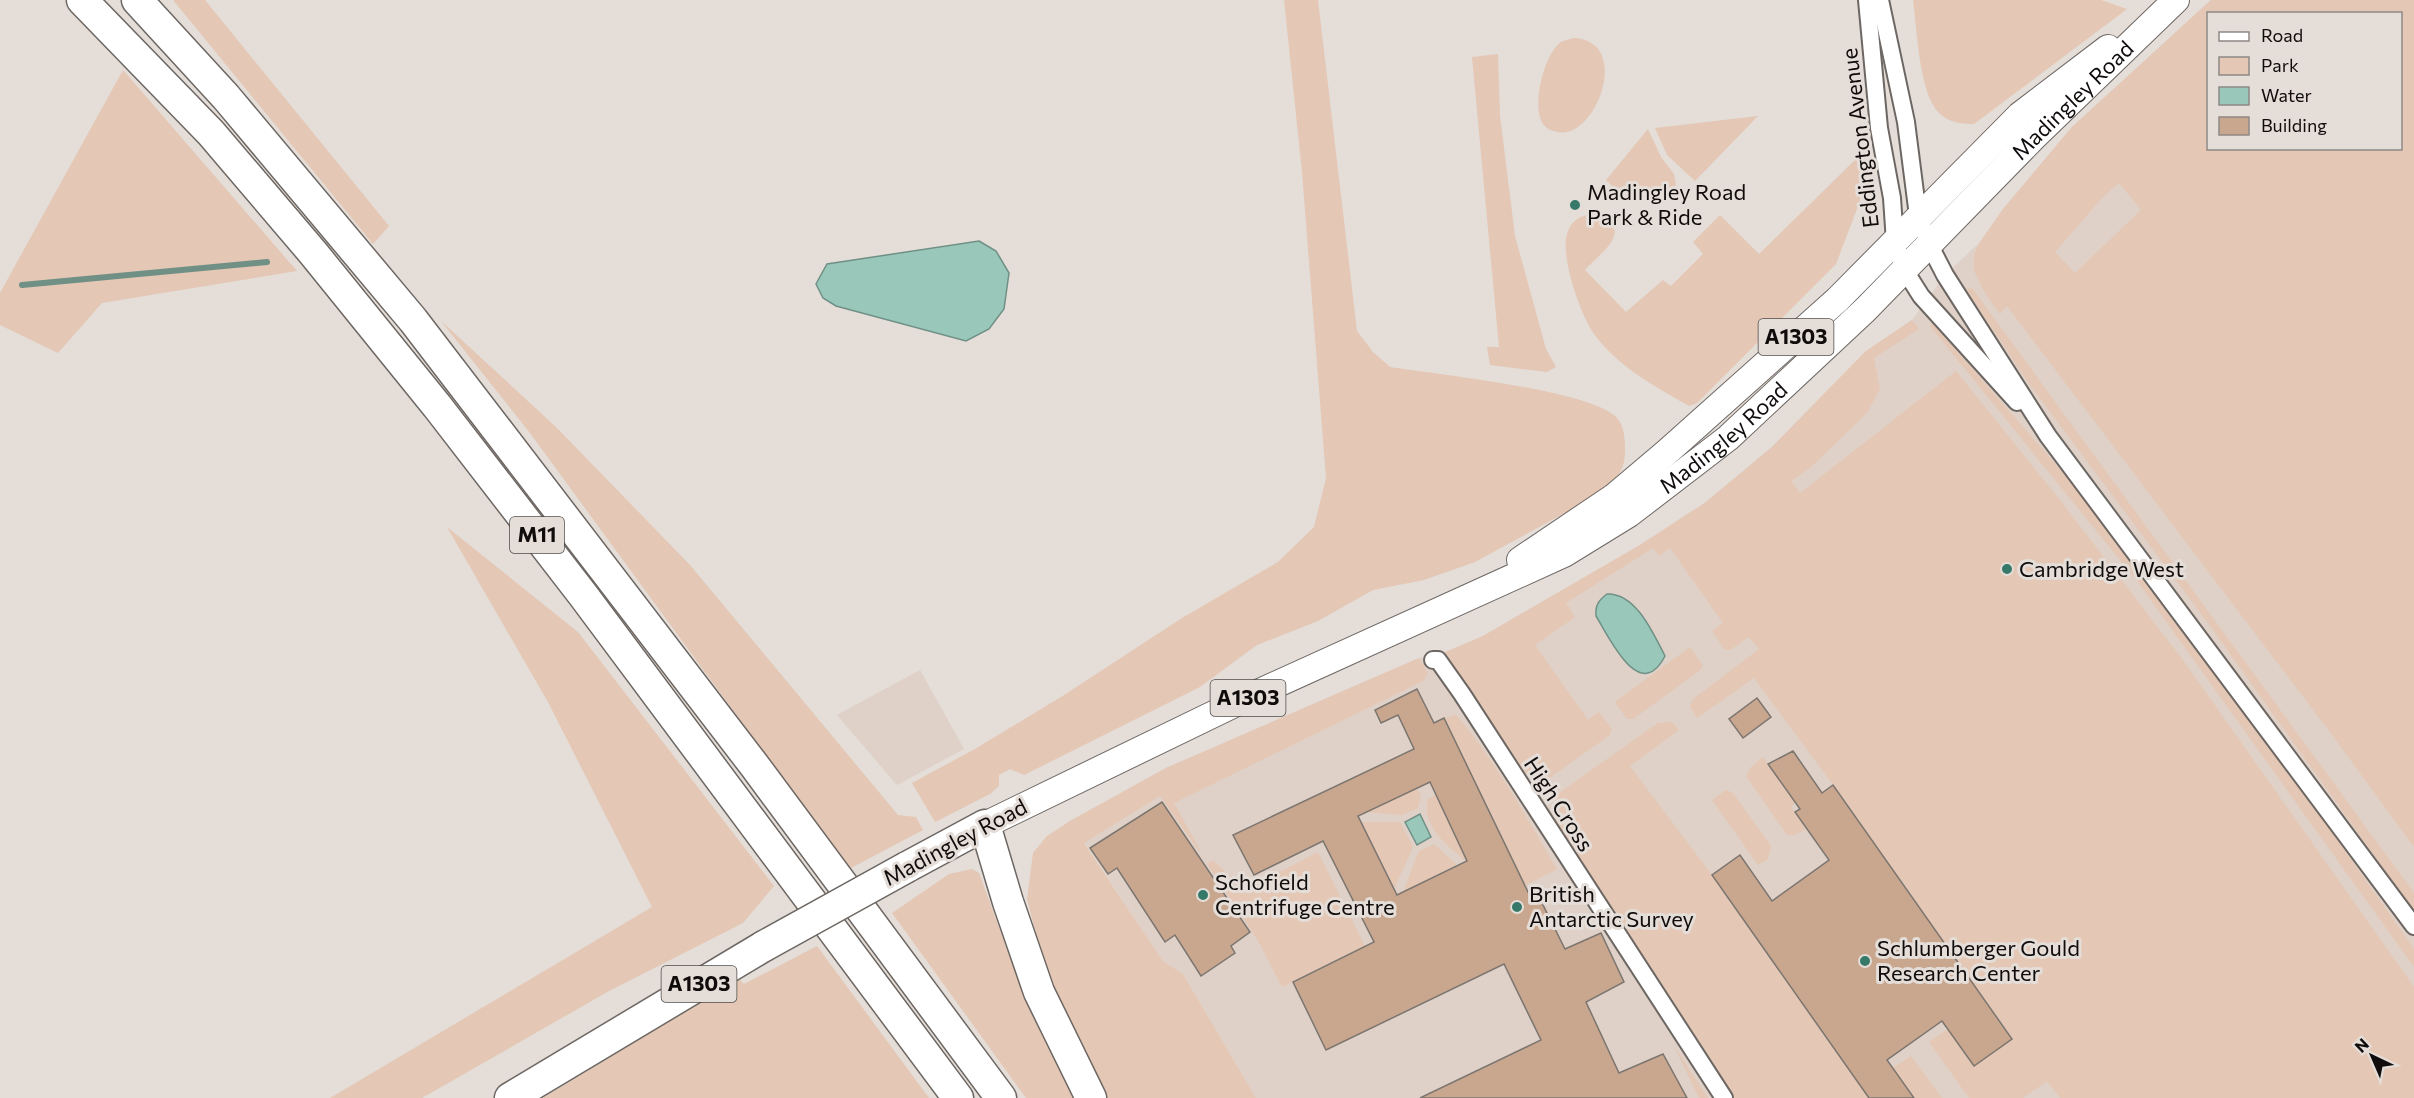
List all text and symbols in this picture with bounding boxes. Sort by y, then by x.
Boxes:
legend [2207,12,2402,150]
text: Road [2261,24,2303,46]
street label: Madingley Road [2006,35,2139,165]
street label: Eddington Avenue [1835,47,1884,229]
text: Park [2261,54,2299,76]
text: Water [2261,84,2312,106]
text: Building [2261,114,2327,136]
place label: Madingley Road Park & Ride [1587,178,1746,230]
marker: Madingley Road Park & Ride [1568,198,1582,212]
road number: A1303 [1758,319,1834,355]
street label: Madingley Road [1654,376,1793,499]
road number: M11 [510,517,564,553]
place label: Cambridge West [2019,555,2184,582]
marker: Cambridge West [2000,562,2014,576]
road number: A1303 [1210,680,1286,716]
street label: High Cross [1519,751,1600,856]
street label: Madingley Road [878,792,1031,891]
place label: Schofield Centrifuge Centre [1215,868,1395,920]
place label: British Antarctic Survey [1529,880,1694,932]
marker: Schofield Centrifuge Centre [1196,888,1210,902]
marker: British Antarctic Survey [1510,900,1524,914]
place label: Schlumberger Gould Research Center [1877,934,2080,986]
marker: Schlumberger Gould Research Center [1858,954,1872,968]
road number: A1303 [662,966,736,1002]
north arrow [2342,1026,2402,1086]
text: N [2350,1034,2372,1056]

